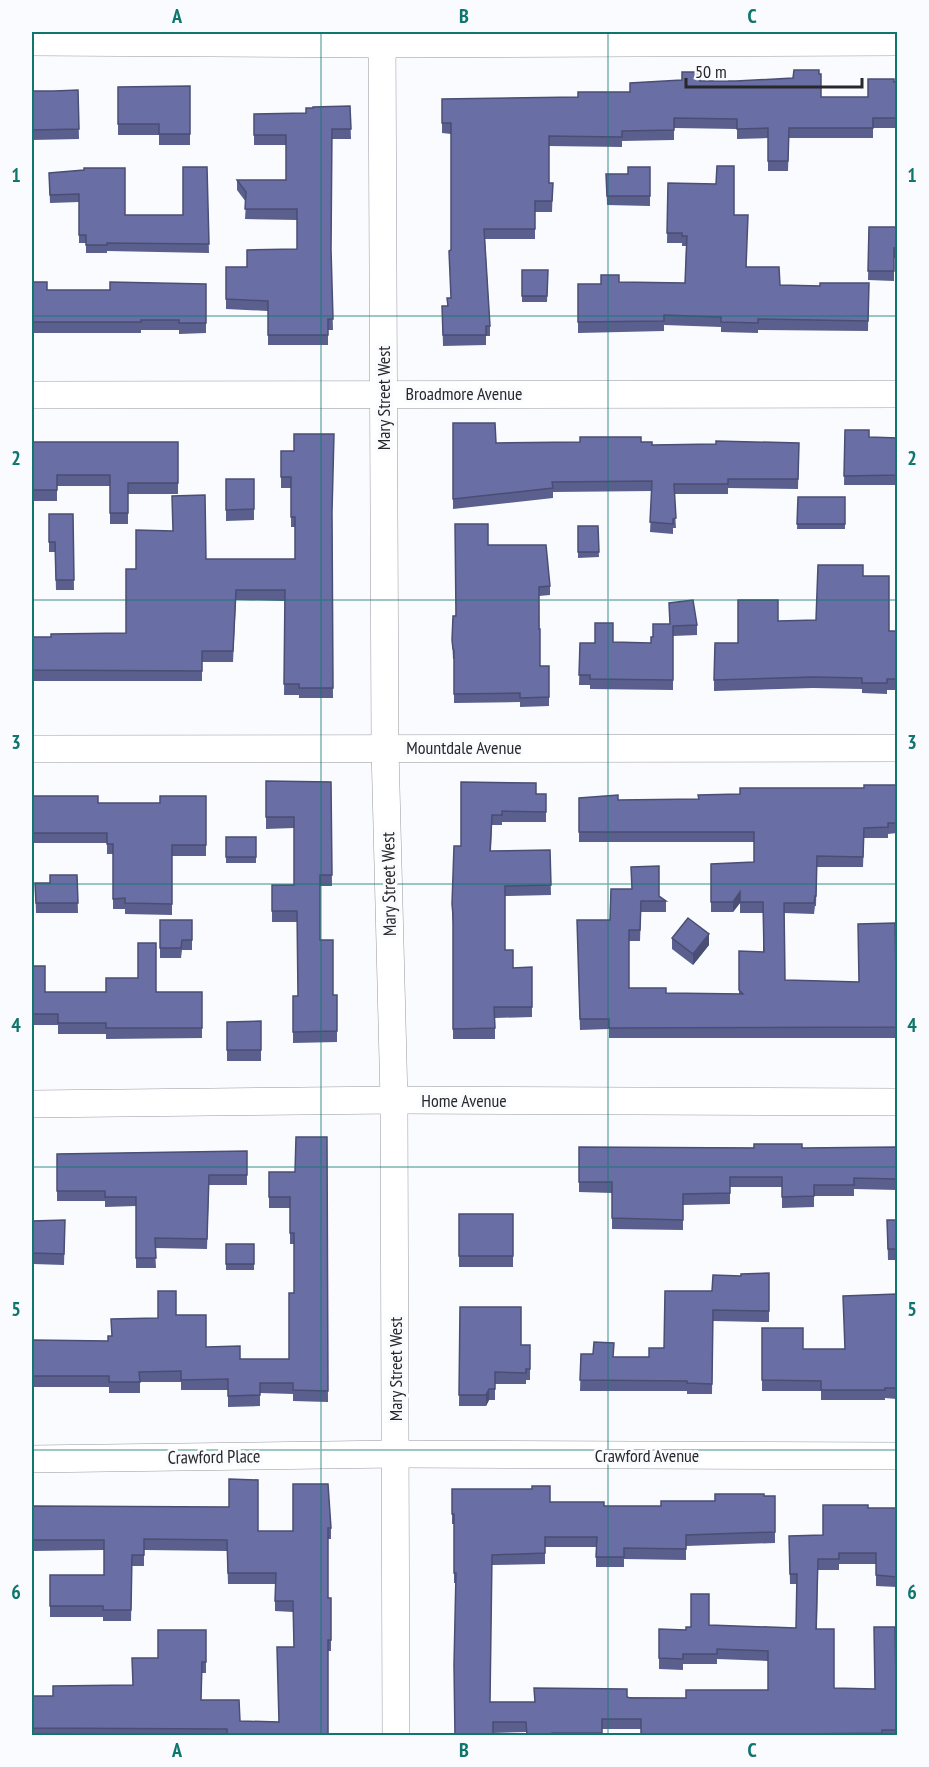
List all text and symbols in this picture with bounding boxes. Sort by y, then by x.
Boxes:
text: A [171,3,183,29]
text: B [459,3,469,29]
text: C [747,3,757,29]
scale bar [686,51,862,89]
text: 50 m [695,60,727,83]
text: 1 [11,162,21,188]
text: 1 [907,162,917,188]
street label: Mary Street West [372,346,395,450]
street label: Broadmore Avenue [406,382,522,405]
text: 2 [11,445,21,471]
text: 2 [907,445,917,471]
text: 3 [11,729,21,755]
text: 3 [907,729,917,755]
street label: Mountdale Avenue [406,736,522,759]
street label: Mary Street West [376,832,401,936]
text: 4 [11,1012,21,1038]
text: 4 [907,1012,917,1038]
street label: Home Avenue [421,1089,507,1112]
text: 5 [11,1296,21,1322]
text: 5 [907,1296,917,1322]
street label: Mary Street West [384,1317,407,1421]
street label: Crawford Place [167,1444,260,1469]
street label: Crawford Avenue [595,1444,699,1467]
text: 6 [11,1579,21,1605]
text: 6 [907,1579,917,1605]
text: A [171,1737,183,1763]
text: B [459,1737,469,1763]
text: C [747,1737,757,1763]

